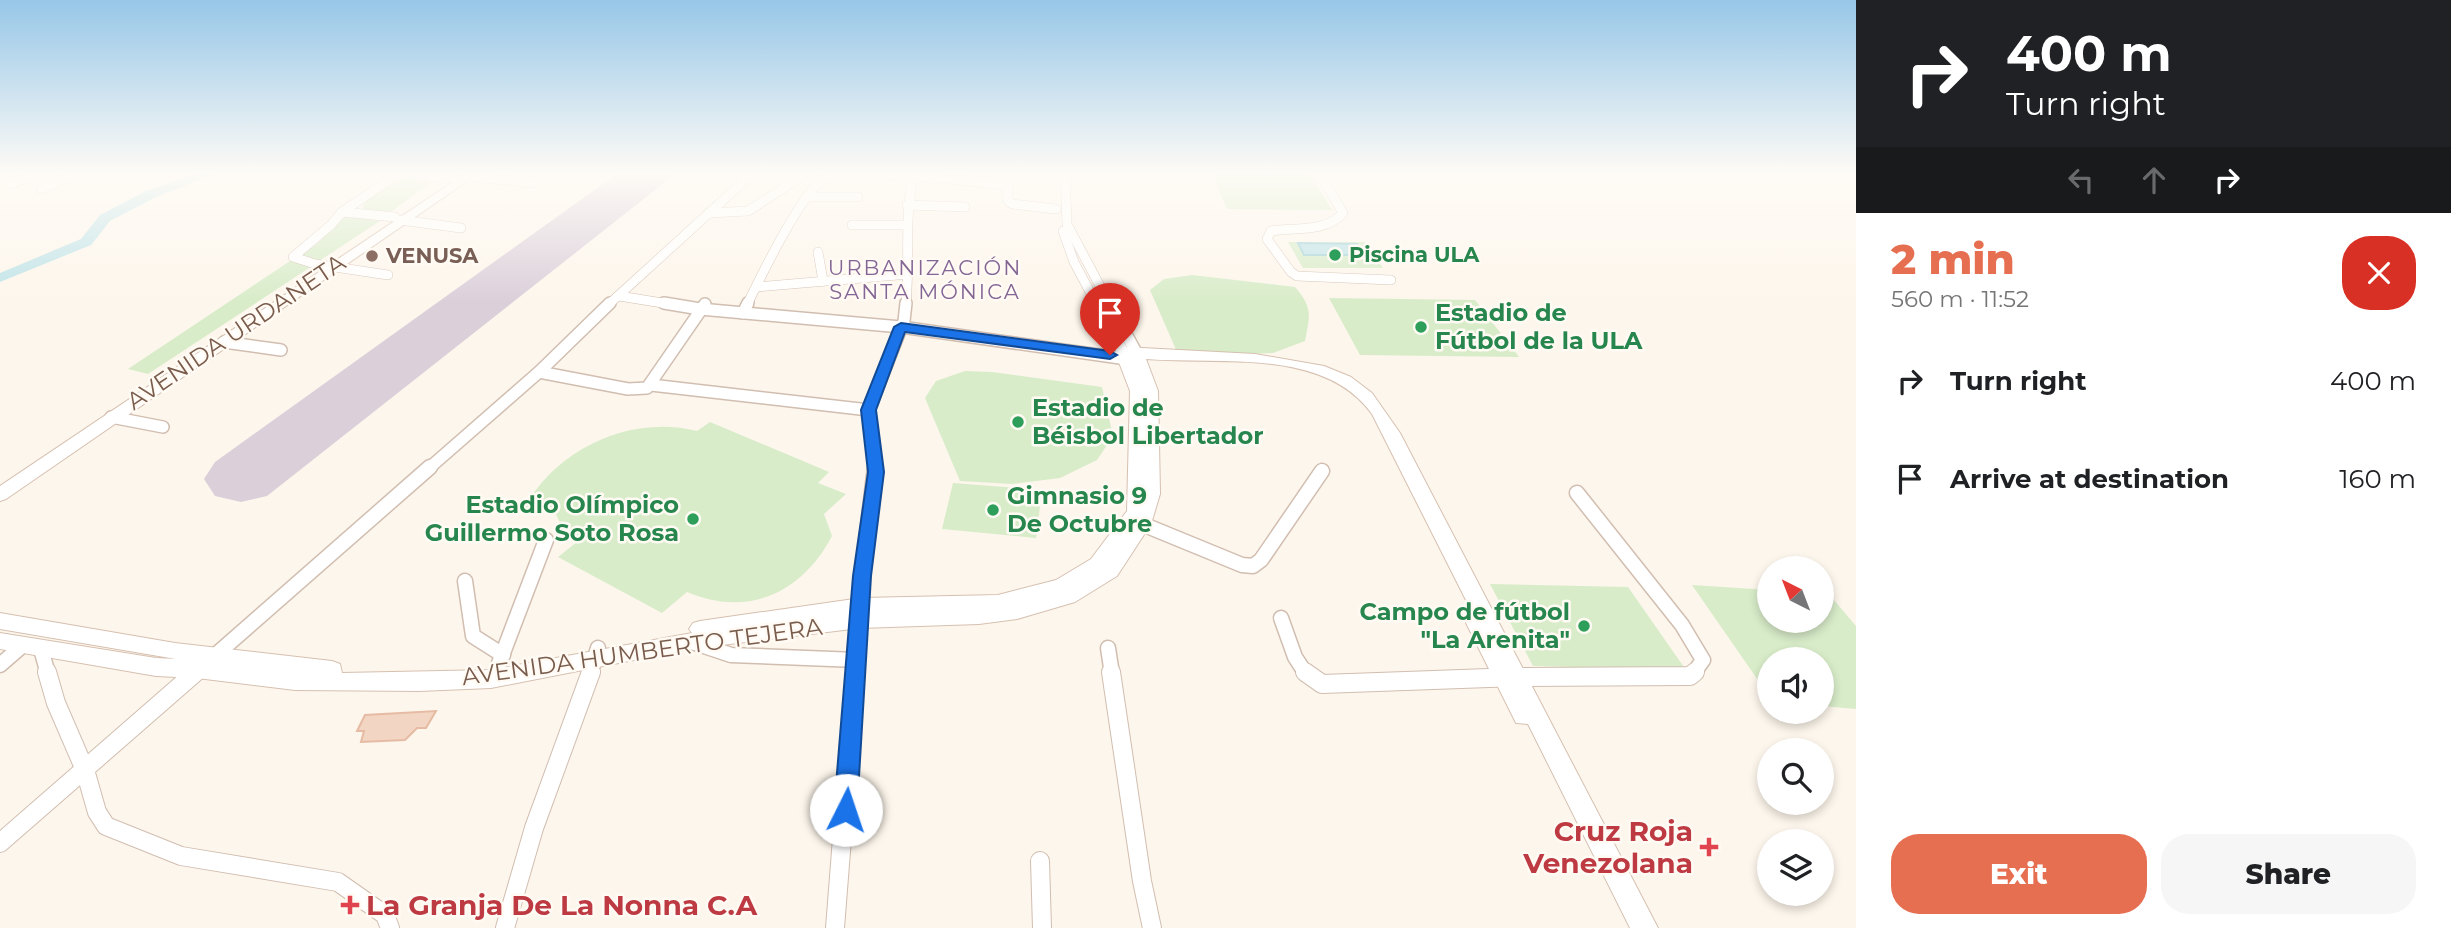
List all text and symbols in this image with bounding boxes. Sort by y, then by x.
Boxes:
text: 400 m [2006,24,2172,83]
icon: right [1891,28,1982,119]
text: Turn right [2006,84,2166,123]
icon: left [2062,161,2100,199]
icon: ahead [2135,161,2173,199]
icon: right [2208,161,2246,199]
text: 2 min [1891,233,2015,285]
button: close [2342,236,2416,310]
place label: Piscina ULA [1349,242,1480,267]
place label: VENUSA [385,243,479,268]
street label: AVENIDA URDANETA [121,247,351,416]
marker: Piscina ULA [1327,247,1343,263]
marker: VENUSA [364,248,380,264]
district label: URBANIZACIÓN SANTA MÓNICA [828,255,1022,304]
pin [1080,283,1140,355]
text: 560 m · 11:52 [1891,285,2029,313]
icon: arrive [1091,294,1129,332]
place label: Estadio de Fútbol de la ULA [1435,298,1643,355]
marker: Estadio de Fútbol de la ULA [1413,319,1429,335]
icon: right [1891,362,1929,400]
text: Turn right [1950,365,2086,397]
text: 400 m [2330,365,2416,397]
place label: Estadio de Béisbol Libertador [1032,393,1263,450]
marker: Estadio de Béisbol Libertador [1010,414,1026,430]
icon: arrive [1891,460,1929,498]
text: Arrive at destination [1950,463,2229,495]
text: 160 m [2339,463,2416,495]
place label: Gimnasio 9 De Octubre [1007,481,1152,538]
place label: Estadio Olímpico Guillermo Soto Rosa [425,490,679,547]
marker: Gimnasio 9 De Octubre [985,502,1001,518]
marker: Estadio Olímpico Guillermo Soto Rosa [685,511,701,527]
north arrow [1757,556,1834,634]
map controls [1757,556,1834,906]
place label: Campo de fútbol "La Arenita" [1359,597,1570,654]
street label: AVENIDA HUMBERTO TEJERA [460,612,825,691]
marker: Campo de fútbol "La Arenita" [1576,618,1592,634]
button: sound [1757,647,1834,724]
button: search [1757,738,1834,815]
position arrow [809,773,883,847]
place label: Cruz Roja Venezolana [1522,814,1693,880]
button: layers [1757,829,1834,906]
button: Exit [1891,834,2147,914]
button: Share [2161,834,2416,914]
marker: Cruz Roja Venezolana [1699,837,1719,857]
place label: La Granja De La Nonna C.A [366,888,758,922]
marker: La Granja De La Nonna C.A [340,895,360,915]

